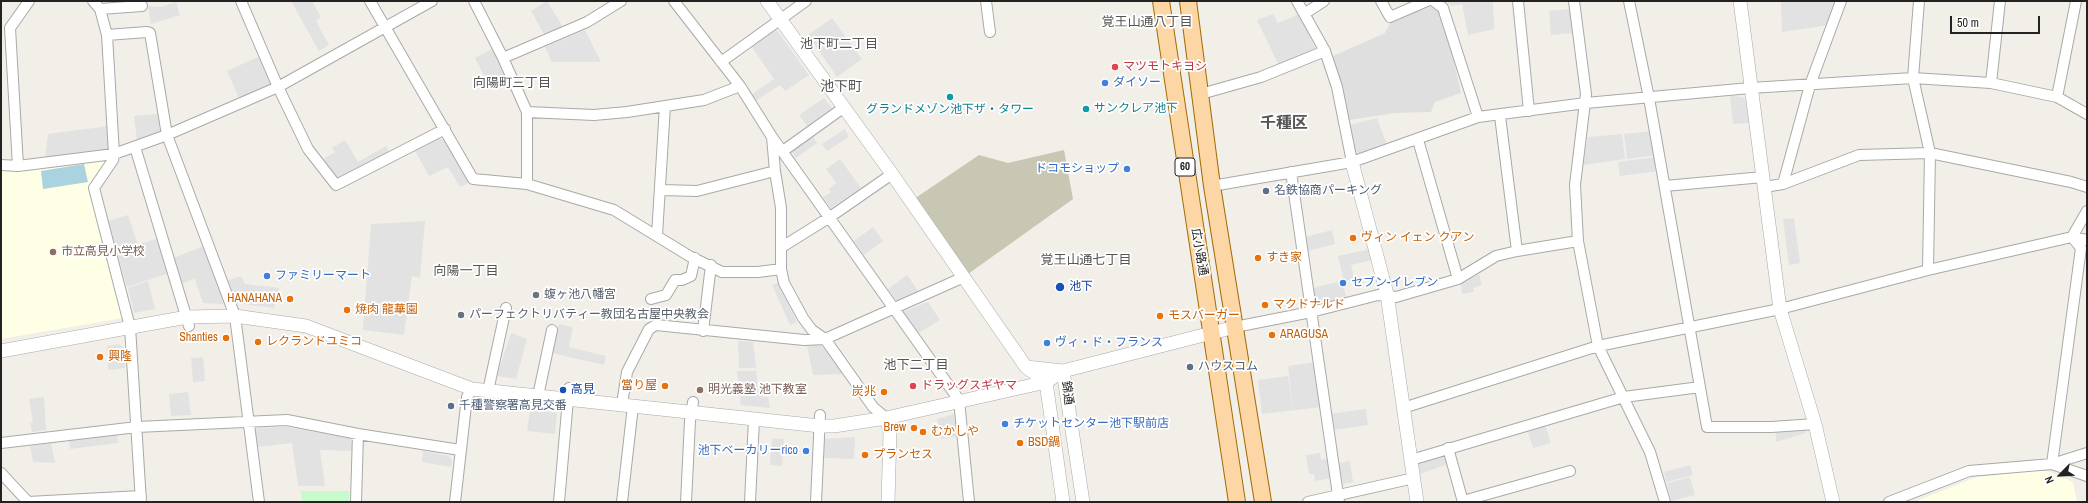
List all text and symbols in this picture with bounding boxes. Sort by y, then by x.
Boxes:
scale bar [1952,8,2042,34]
district label: 覚王山通八丁目 [1102,15,1192,31]
text: 50 m [1957,15,1979,31]
district label: 池下町二丁目 [800,37,878,53]
place label: マツモトキヨシ [1123,60,1207,74]
marker: マツモトキヨシ [1110,62,1120,72]
district label: 向陽町三丁目 [473,76,551,92]
place label: ダイソー [1113,76,1161,90]
marker: ダイソー [1100,78,1110,88]
district label: 池下町 [820,79,862,95]
marker: グランドメゾン池下ザ・タワー [945,92,955,102]
place label: サンクレア池下 [1094,102,1178,116]
place label: グランドメゾン池下ザ・タワー [866,103,1034,117]
marker: サンクレア池下 [1081,104,1091,114]
district label: 千種区 [1260,114,1308,134]
road number: 60 [1175,158,1195,176]
place label: ドコモショップ [1035,162,1119,176]
marker: ドコモショップ [1122,164,1132,174]
place label: 名鉄協商パーキング [1274,184,1382,198]
marker: 名鉄協商パーキング [1261,186,1271,196]
street label: 広小路通 [1188,227,1210,277]
place label: ヴィン イェン クアン [1361,231,1474,245]
marker: ヴィン イェン クアン [1348,233,1358,243]
place label: 市立高見小学校 [61,245,145,259]
marker: 市立高見小学校 [48,247,58,257]
place label: すき家 [1266,251,1302,265]
district label: 覚王山通七丁目 [1041,253,1131,269]
marker: すき家 [1253,253,1263,263]
district label: 向陽一丁目 [434,264,498,280]
place label: ファミリーマート [275,269,371,283]
marker: ファミリーマート [262,271,272,281]
place label: セブン-イレブン [1351,276,1438,290]
marker: セブン-イレブン [1338,278,1348,288]
place label: 池下 [1069,280,1093,294]
marker: 池下 [1054,281,1066,293]
place label: 蝮ヶ池八幡宮 [544,288,616,302]
marker: 蝮ヶ池八幡宮 [531,290,541,300]
place label: HANAHANA [227,292,282,306]
marker: HANAHANA [285,294,295,304]
place label: マクドナルド [1273,298,1345,312]
marker: マクドナルド [1260,300,1270,310]
place label: 焼肉 龍華園 [355,303,418,317]
marker: 焼肉 龍華園 [342,305,352,315]
place label: パーフェクトリバティー教団名古屋中央教会 [469,308,709,322]
place label: モスバーガー [1168,309,1240,323]
marker: パーフェクトリバティー教団名古屋中央教会 [456,310,466,320]
marker: モスバーガー [1155,311,1165,321]
place label: ARAGUSA [1280,328,1328,342]
marker: ARAGUSA [1267,330,1277,340]
place label: Shanties [179,331,218,345]
marker: Shanties [221,333,231,343]
place label: レクランドユミコ [266,335,362,349]
place label: ヴィ・ド・フランス [1055,336,1163,350]
marker: レクランドユミコ [253,337,263,347]
marker: ヴィ・ド・フランス [1042,338,1052,348]
place label: 興隆 [108,350,132,364]
marker: 興隆 [95,352,105,362]
district label: 池下二丁目 [884,358,948,374]
place label: ハウスコム [1198,360,1258,374]
marker: ハウスコム [1185,362,1195,372]
place label: 當り屋 [621,379,657,393]
place label: ドラッグスギヤマ [921,379,1017,393]
street label: 錦通 [1058,380,1076,406]
marker: 當り屋 [660,381,670,391]
marker: ドラッグスギヤマ [908,381,918,391]
place label: 高見 [571,383,595,397]
place label: 明光義塾 池下教室 [708,383,807,397]
marker: 高見 [558,385,568,395]
marker: 明光義塾 池下教室 [695,385,705,395]
place label: 炭兆 [852,385,876,399]
marker: 炭兆 [879,387,889,397]
place label: 千種警察署高見交番 [459,399,567,413]
marker: 千種警察署高見交番 [446,401,456,411]
place label: チケットセンター池下駅前店 [1013,417,1169,431]
marker: チケットセンター池下駅前店 [1000,419,1010,429]
place label: Brew [884,421,906,435]
marker: Brew [909,423,919,433]
place label: むかしや [931,425,979,439]
marker: むかしや [918,427,928,437]
place label: BSD鍋 [1028,436,1060,450]
marker: BSD鍋 [1015,438,1025,448]
place label: 池下ベーカリーrico [698,444,798,458]
marker: 池下ベーカリーrico [801,446,811,456]
place label: プランセス [873,448,933,462]
marker: プランセス [860,450,870,460]
north arrow [2040,455,2080,495]
text: N [2041,474,2057,486]

